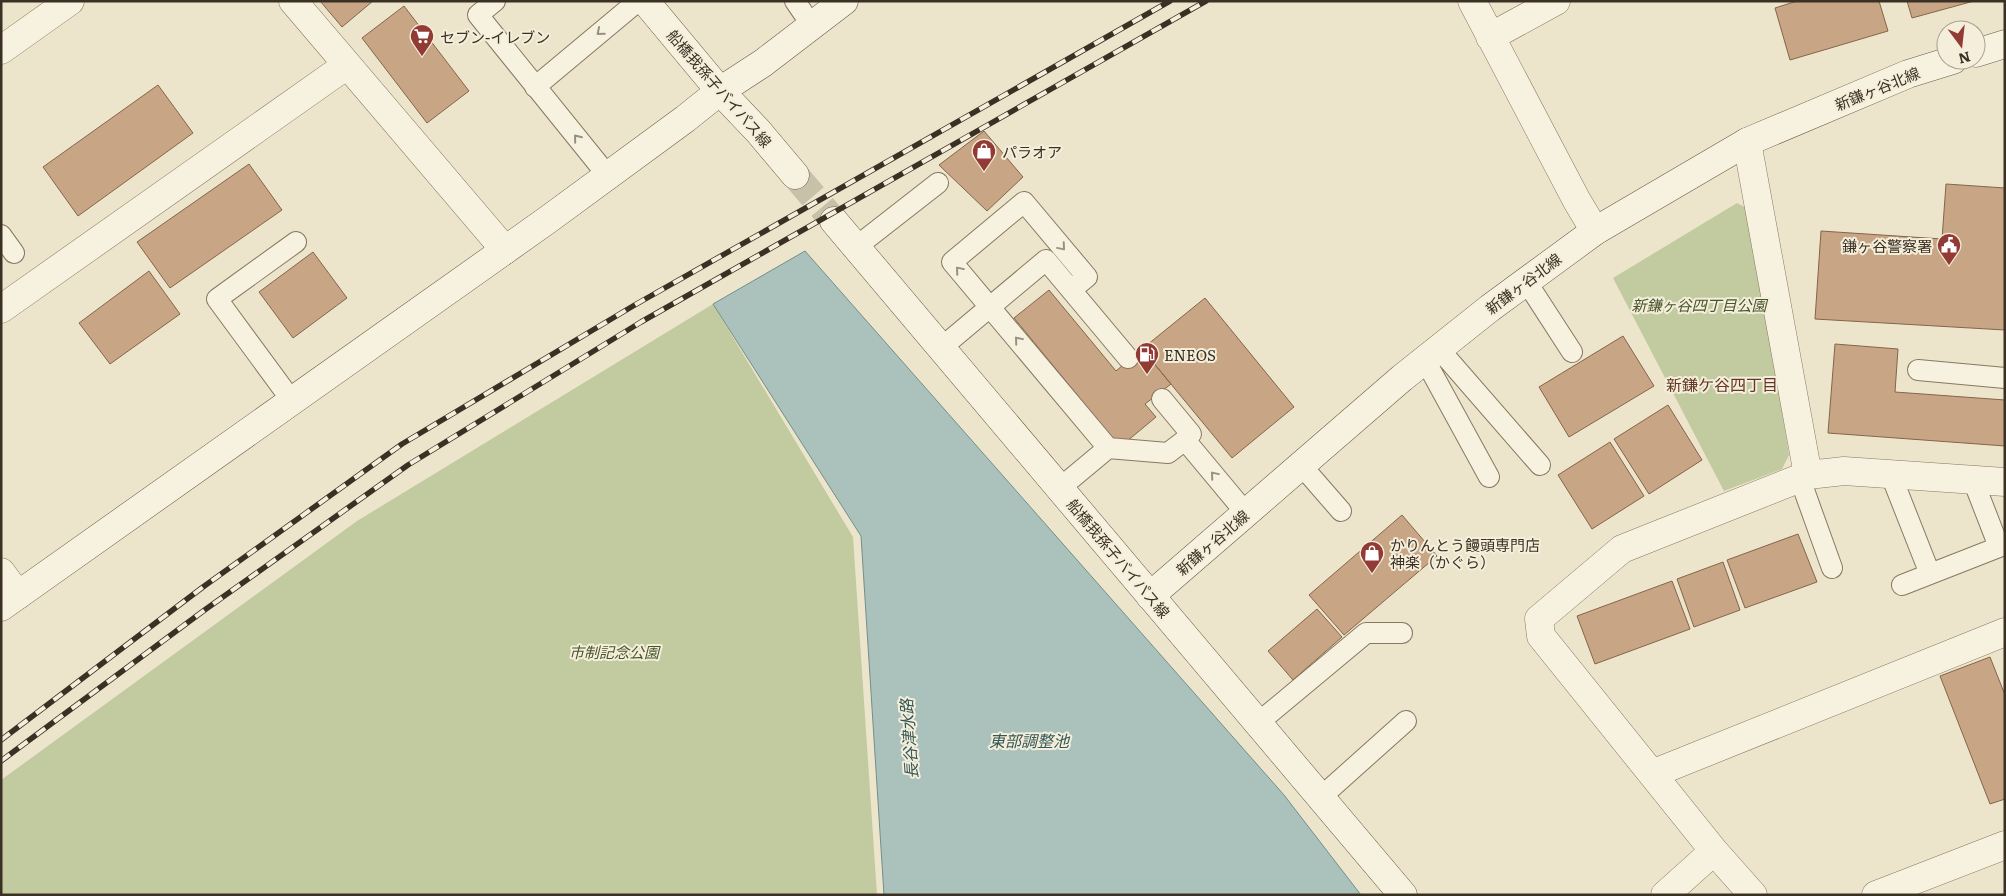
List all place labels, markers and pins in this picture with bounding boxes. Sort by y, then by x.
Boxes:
supermarket icon: セブン-イレブン [409,23,435,57]
place label: セブン-イレブン [440,25,550,48]
shop icon: パラオア [971,138,997,172]
place label: パラオア [1002,140,1062,163]
public building icon: 鎌ヶ谷警察署 [1936,232,1962,266]
place label: 鎌ヶ谷警察署 [1842,234,1932,257]
fuel station icon: ENEOS [1134,341,1160,375]
place label: ENEOS [1164,343,1216,366]
place label: かりんとう饅頭専門店 神楽（かぐら） [1390,533,1540,573]
shop icon: かりんとう饅頭専門店 神楽（かぐら） [1359,540,1385,574]

